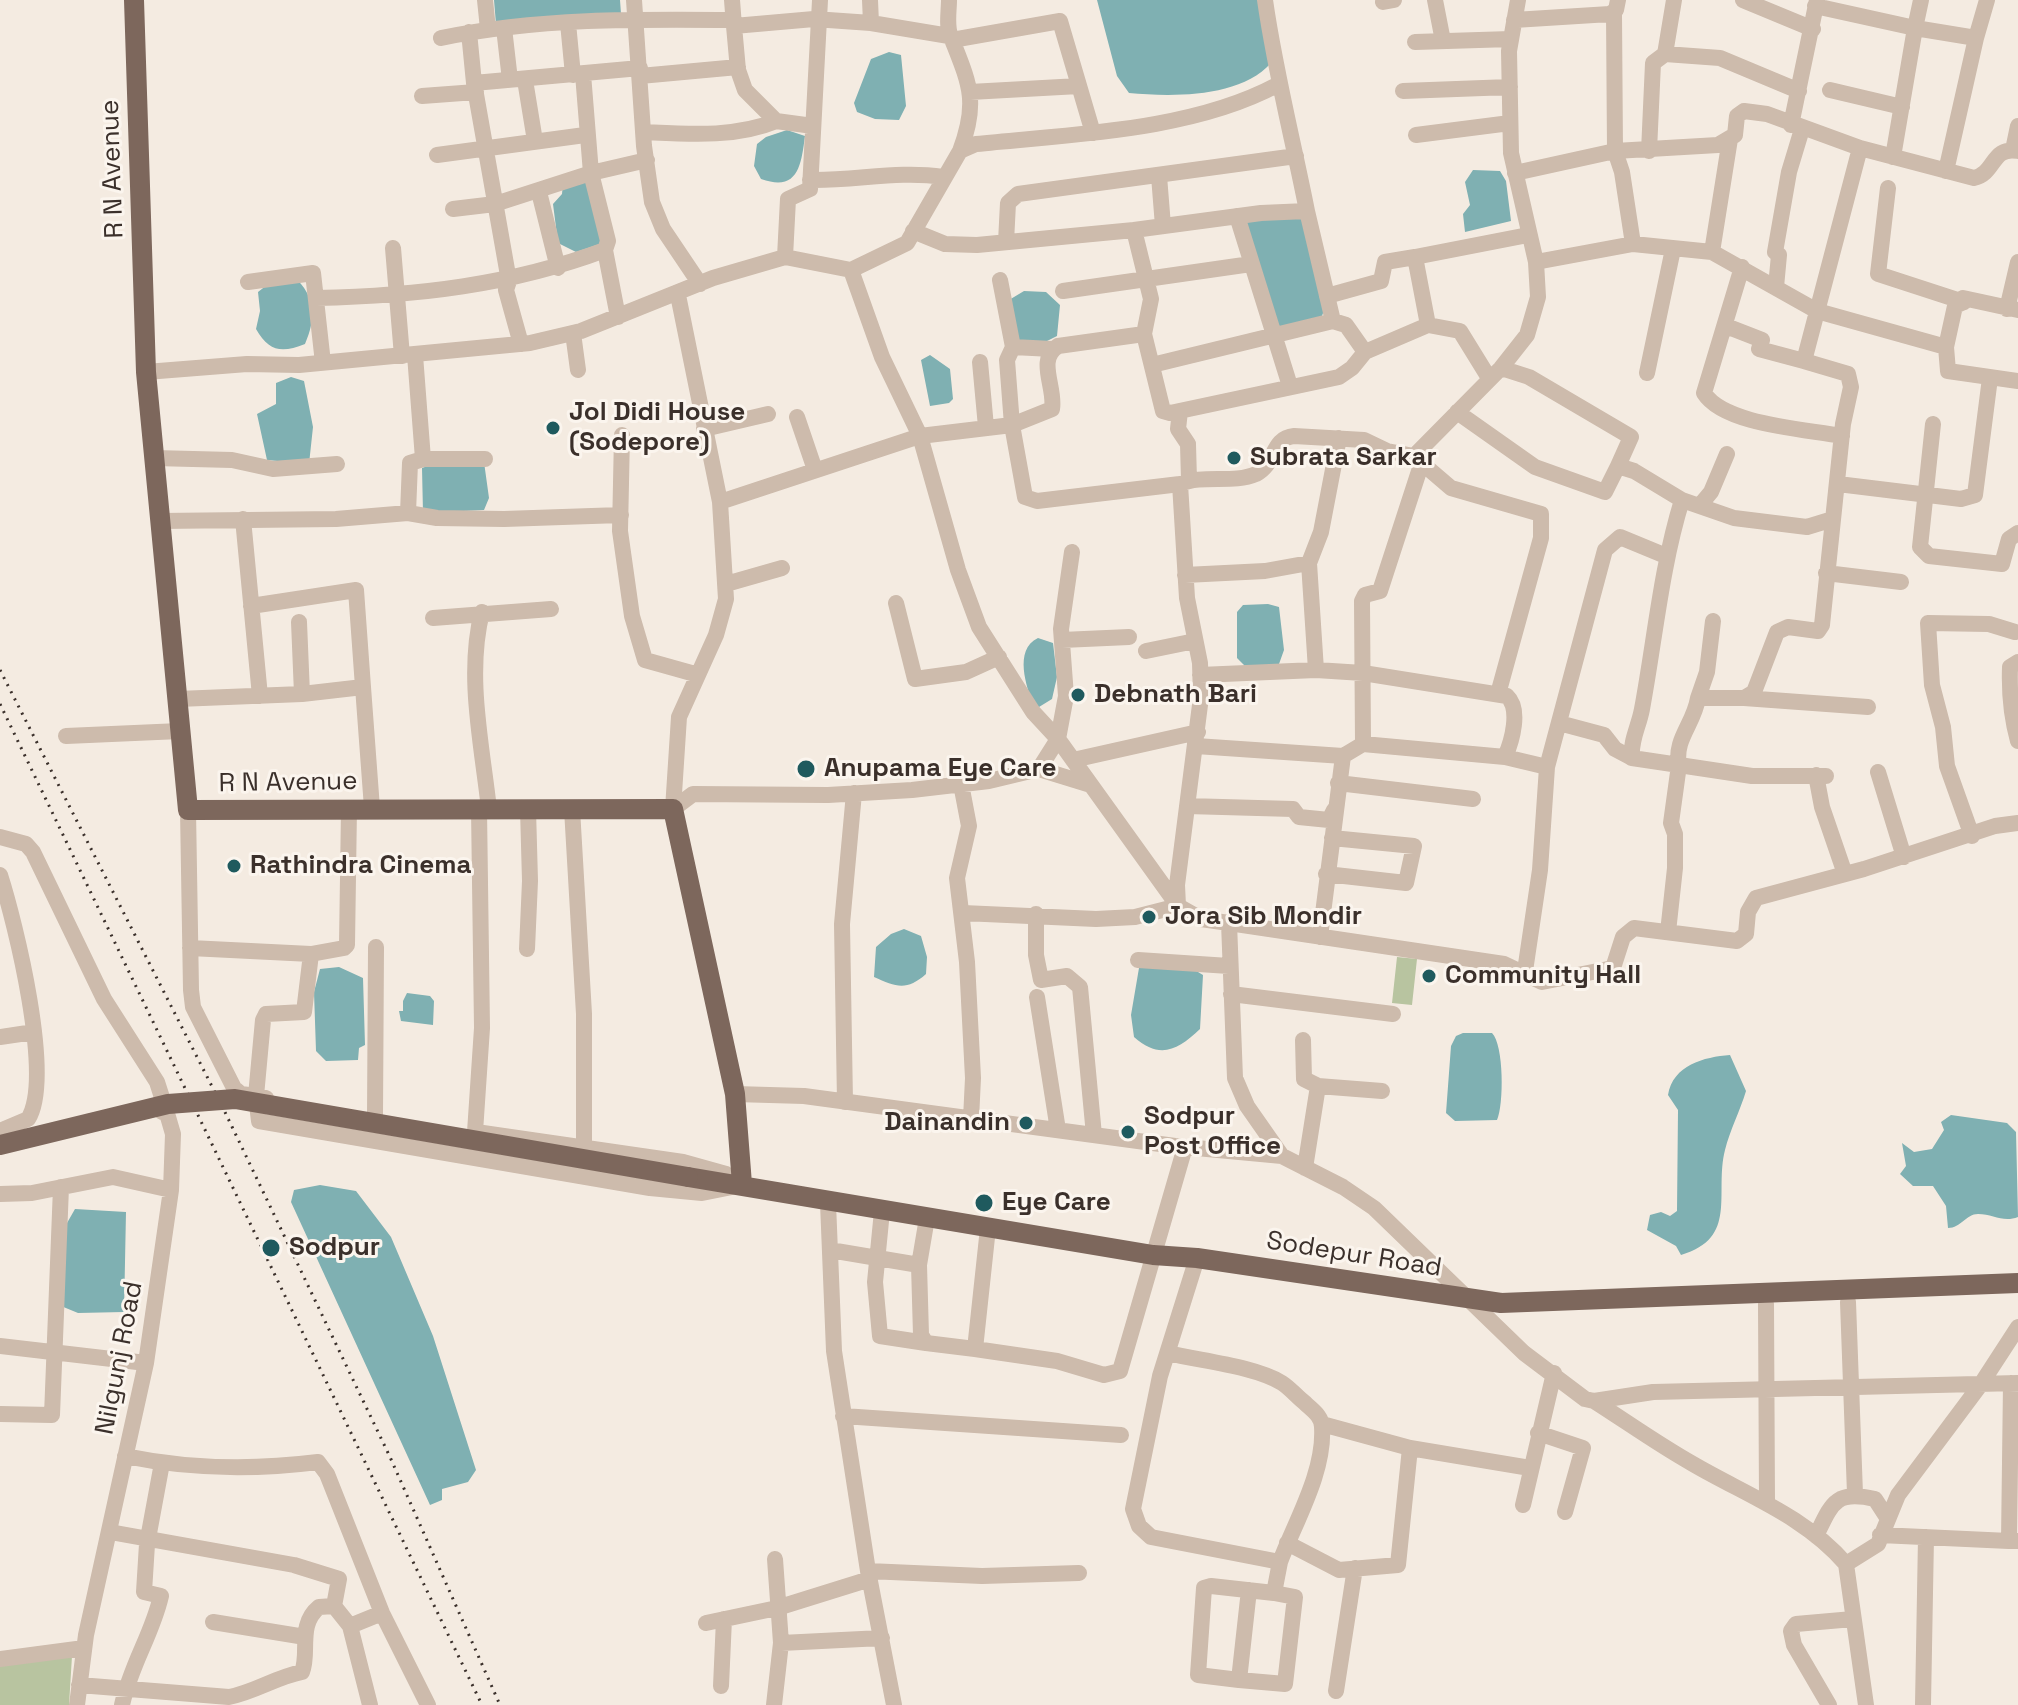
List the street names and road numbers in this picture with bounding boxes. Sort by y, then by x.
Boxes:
street label: R N Avenue [95,99,131,239]
street label: R N Avenue [218,766,358,800]
street label: Sodepur Road [1264,1226,1444,1284]
street label: Nilgunj Road [90,1279,150,1437]

